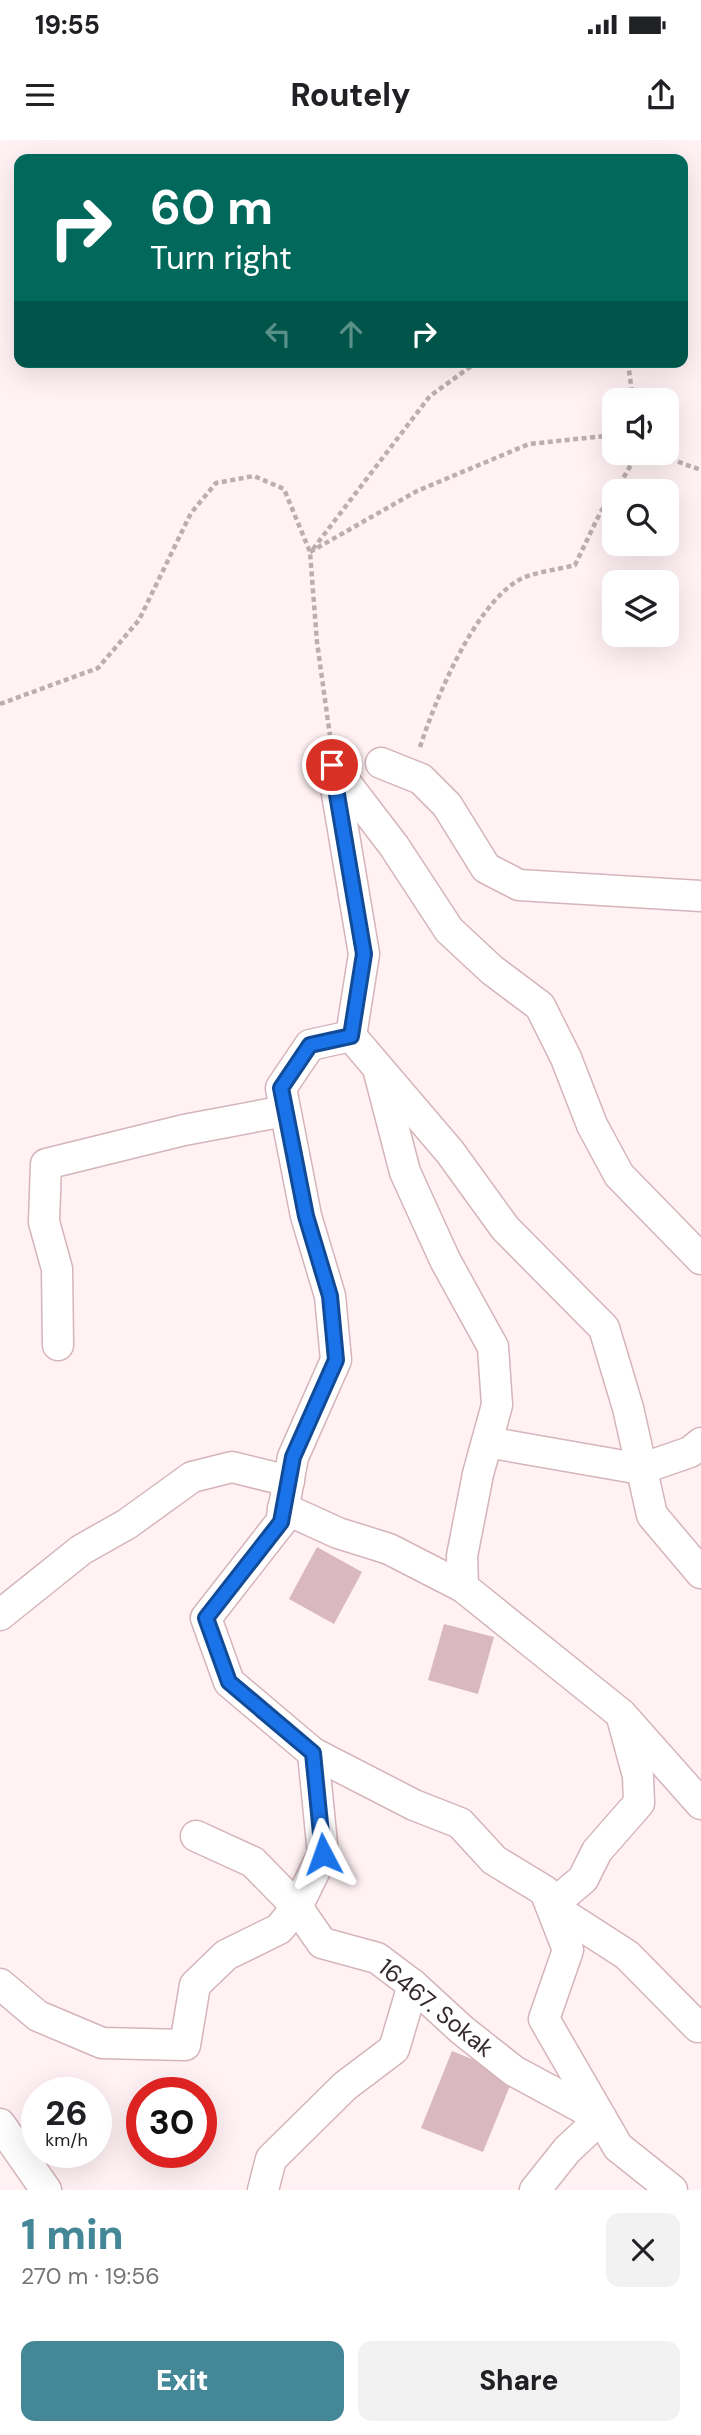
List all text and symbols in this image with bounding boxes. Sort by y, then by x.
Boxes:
text: 19:55 [35,8,100,42]
text: Routely [291,74,410,116]
icon: menu [21,76,59,114]
icon: share [642,76,680,114]
text: 60 m [150,175,273,239]
icon: right [35,182,126,273]
text: Turn right [150,237,292,279]
icon: left [259,315,297,353]
icon: ahead [332,315,370,353]
icon: right [405,315,443,353]
map controls [602,388,679,647]
button: sound [602,388,679,465]
button: search [602,479,679,556]
button: layers [602,570,679,647]
pin [302,735,362,795]
icon: arrive [313,746,351,784]
position arrow [286,1817,360,1891]
street label: 16467. Sokak [372,1952,500,2064]
speed limit sign: 30 [126,2077,217,2168]
text: 26 [45,2090,88,2136]
text: km/h [45,2128,88,2152]
text: 1 min [21,2207,124,2262]
button: close [606,2213,680,2287]
text: 270 m · 19:56 [21,2261,160,2291]
button: Exit [21,2341,344,2421]
button: Share [358,2341,680,2421]

